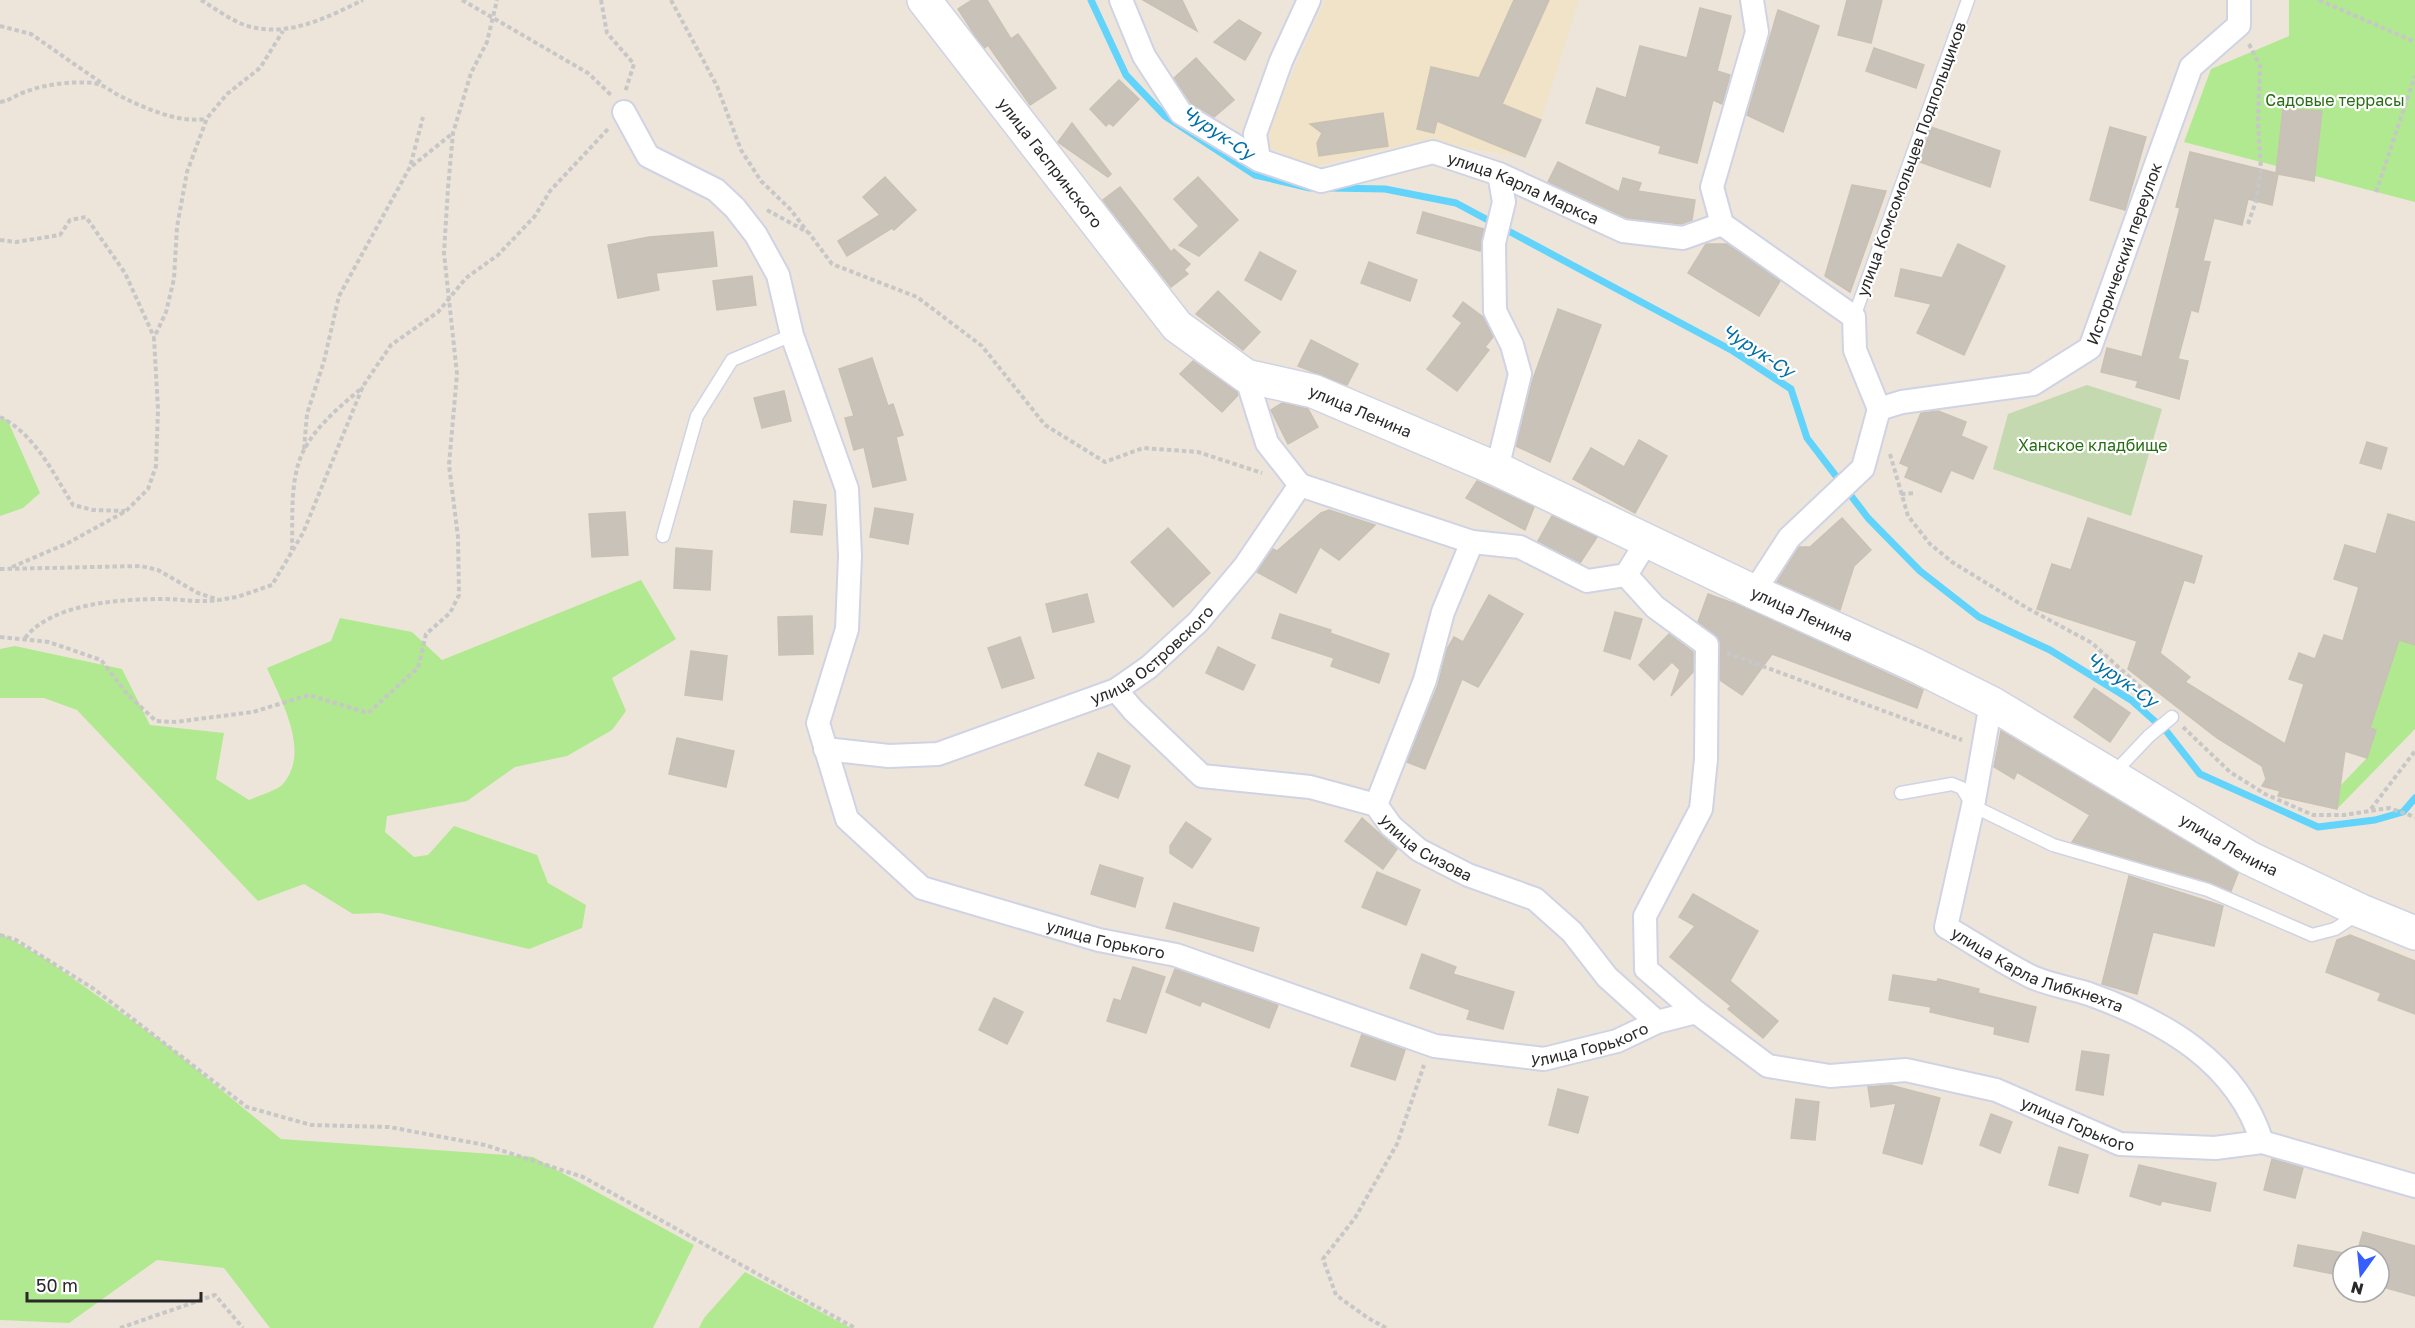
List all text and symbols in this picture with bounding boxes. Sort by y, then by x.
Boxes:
street label: улица Комсомольцев Подпольщиков [1852,19,1970,299]
park label: Садовые террасы [2265,90,2405,110]
street label: улица Гаспринского [994,94,1107,232]
water label: Чурук-Су [1179,100,1261,166]
street label: улица Карла Маркса [1445,148,1602,229]
street label: Исторический переулок [2082,160,2166,347]
water label: Чурук-Су [1718,319,1801,383]
street label: улица Ленина [1306,380,1415,442]
park label: Ханское кладбище [2018,435,2168,455]
street label: улица Ленина [1748,582,1856,646]
street label: улица Островского [1088,601,1218,708]
water label: Чурук-Су [2083,647,2165,713]
street label: улица Ленина [2176,809,2281,880]
street label: улица Сизова [1376,810,1476,885]
street label: улица Горького [1044,915,1167,963]
street label: улица Карла Либкнехта [1948,922,2126,1016]
street label: улица Горького [1530,1018,1651,1070]
street label: улица Горького [2018,1092,2135,1155]
north arrow [2331,1244,2391,1304]
scale bar [27,1265,201,1303]
text: 50 m [36,1274,78,1296]
text: N [2349,1277,2366,1300]

